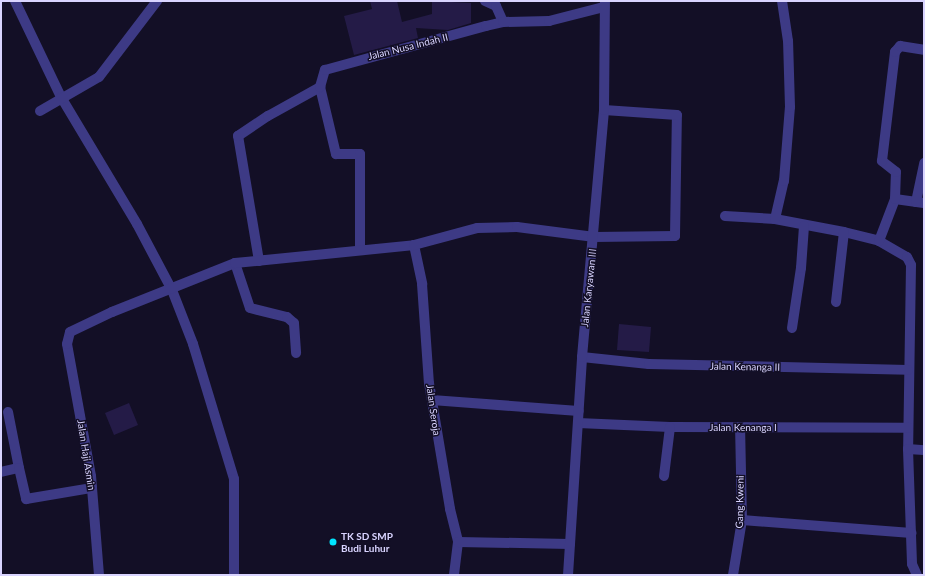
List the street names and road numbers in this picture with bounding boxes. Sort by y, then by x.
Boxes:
street label: Jalan Nusa Indah II [367,31,449,63]
street label: Jalan Karyawan III [579,248,599,328]
street label: Jalan Kenanga II [710,360,780,374]
street label: Jalan Seroja [423,384,443,436]
street label: Jalan Haji Asmin [74,419,98,491]
street label: Jalan Kenanga I [709,422,777,434]
street label: Gang Kweni [734,475,746,529]

